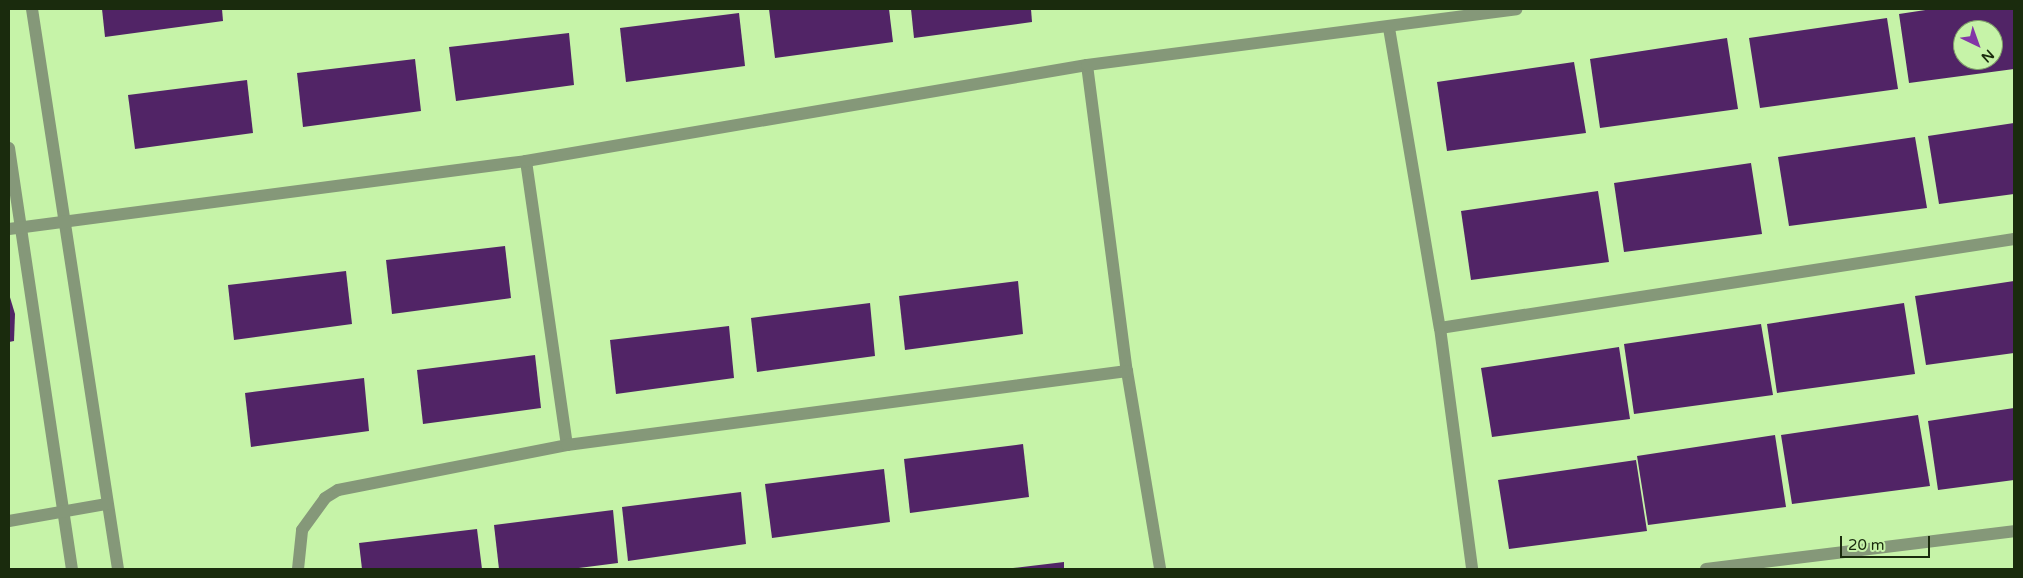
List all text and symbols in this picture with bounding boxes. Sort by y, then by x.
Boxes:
north arrow [1953,20,2003,70]
text: N [1978,46,1998,66]
scale bar [1843,526,1933,558]
text: 20 m [1848,536,1885,554]

